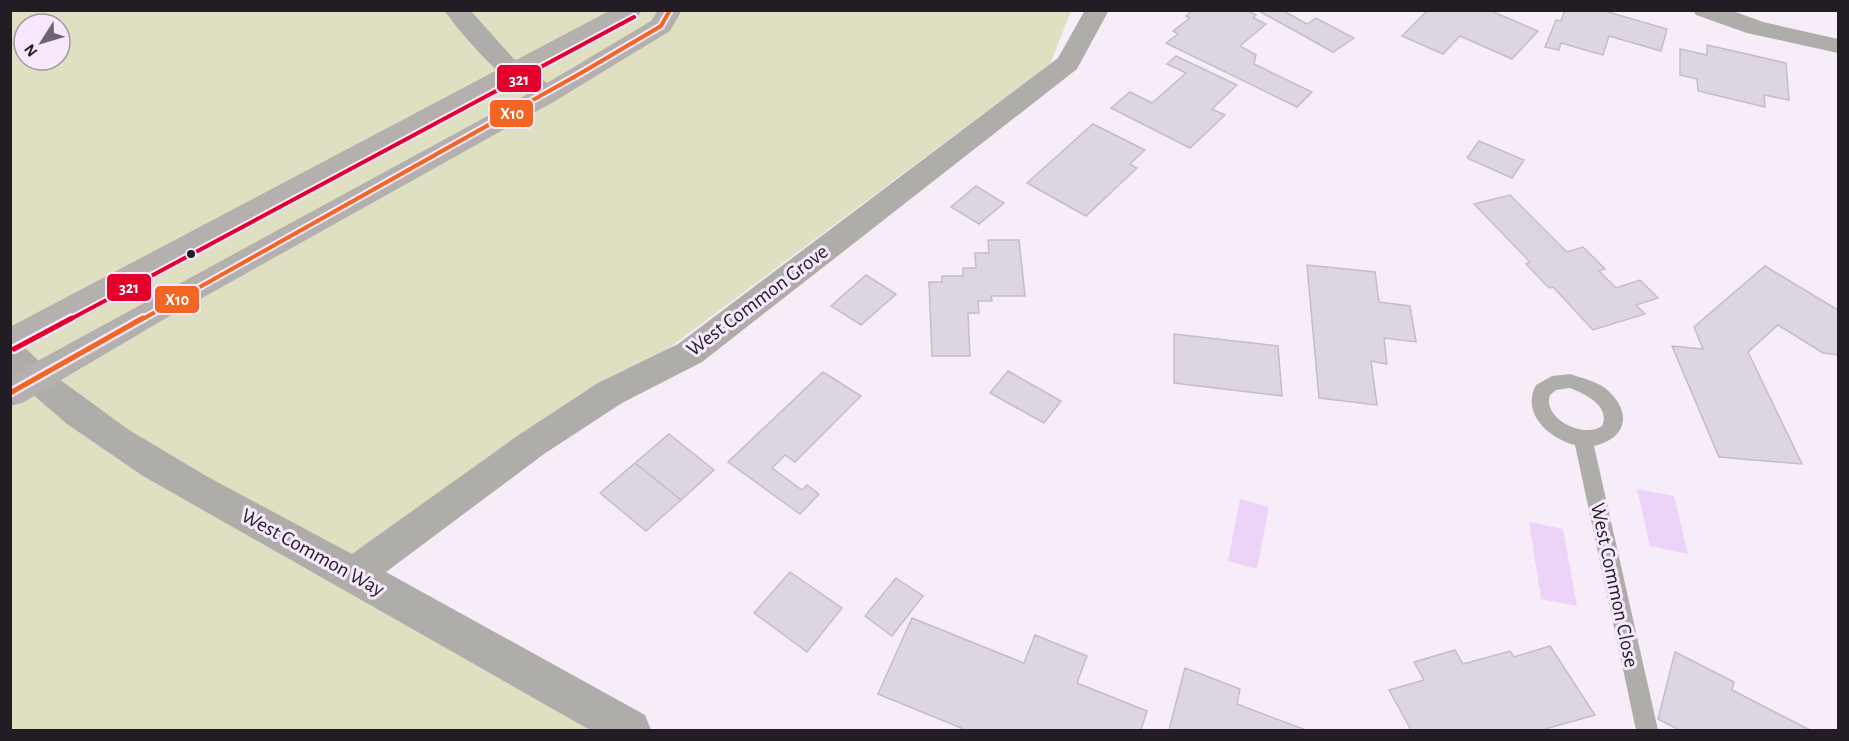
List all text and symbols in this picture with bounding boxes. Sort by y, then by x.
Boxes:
north arrow [12,12,72,72]
text: N [21,41,41,60]
line badge: 321 [496,64,542,93]
text: 321 [509,72,529,88]
line badge: X10 [489,99,534,128]
text: X10 [500,106,524,122]
street label: West Common Grove [683,241,832,360]
unlabelled marker [185,248,197,260]
line badge: 321 [106,273,152,302]
text: 321 [119,280,139,296]
line badge: X10 [154,285,200,314]
text: X10 [165,292,189,308]
street label: West Common Close [1587,501,1642,669]
street label: West Common Way [238,505,388,600]

